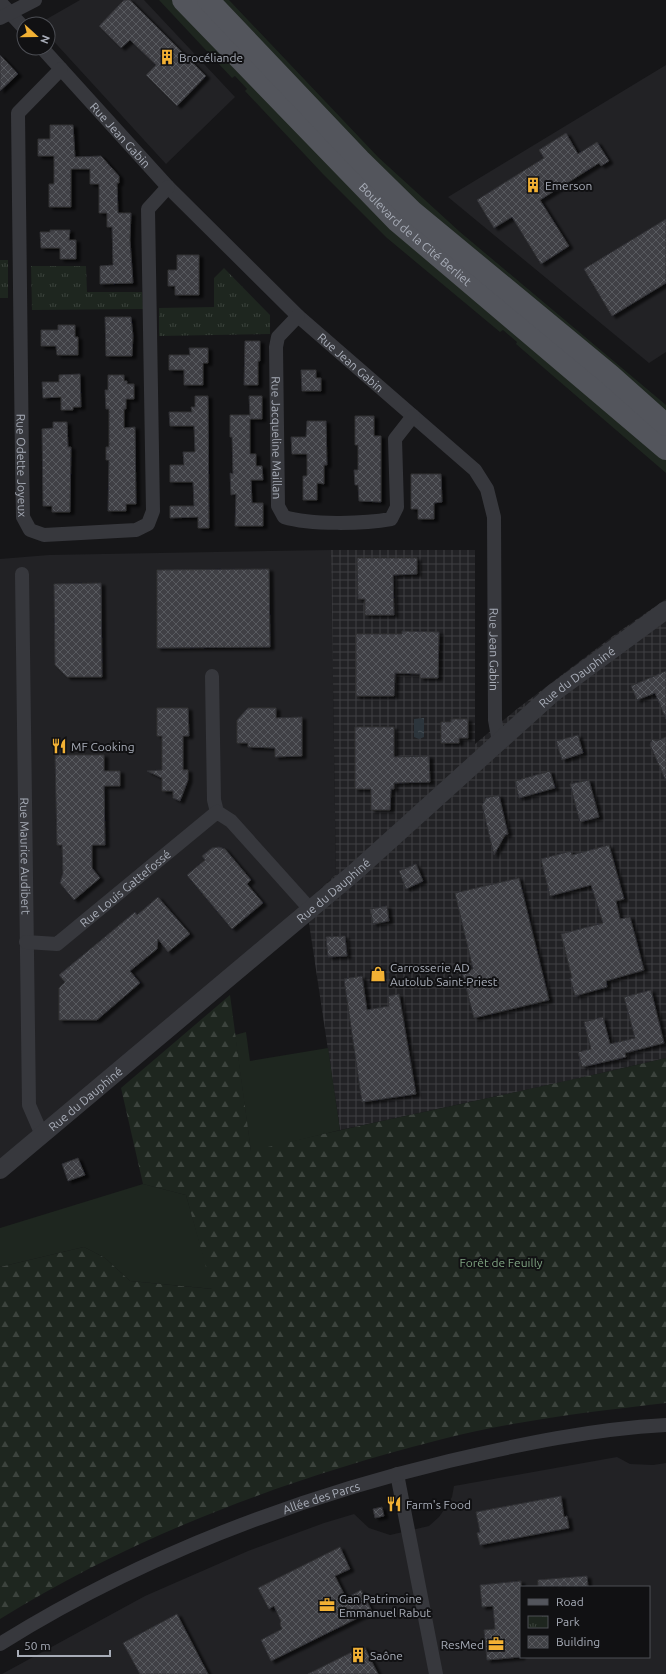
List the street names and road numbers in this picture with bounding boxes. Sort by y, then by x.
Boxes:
street label: Rue Jean Gabin [88,100,153,170]
street label: Boulevard de la Cité Berliet [357,180,474,288]
street label: Rue Jean Gabin [315,330,387,394]
street label: Rue Jacqueline Maillan [270,376,284,499]
street label: Rue Odette Joyeux [15,414,30,517]
street label: Rue Jean Gabin [488,608,501,691]
street label: Rue du Dauphiné [536,644,617,710]
street label: Rue Maurice Audibert [18,797,33,915]
street label: Rue Louis Gattefossé [77,847,173,929]
street label: Rue du Dauphiné [294,855,372,925]
street label: Rue du Dauphiné [46,1064,124,1133]
street label: Allée des Parcs [281,1479,361,1516]

